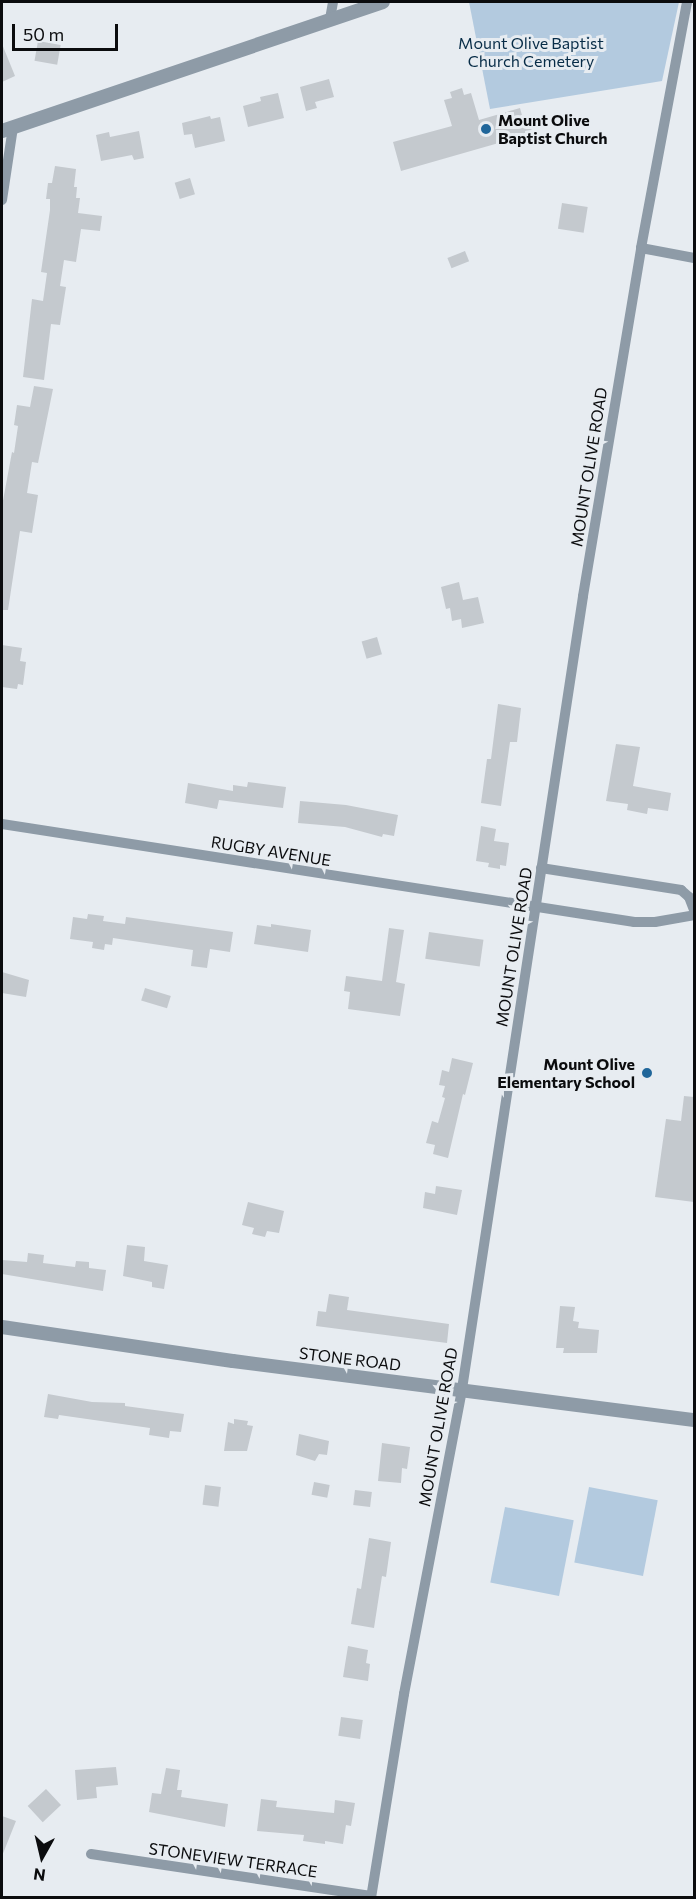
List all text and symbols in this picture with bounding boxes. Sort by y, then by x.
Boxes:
scale bar [15,12,122,50]
text: 50 m [23,23,64,45]
park label: Mount Olive Baptist Church Cemetery [458,33,604,71]
place label: Mount Olive Baptist Church [498,110,608,148]
marker: Mount Olive Baptist Church [479,122,493,136]
street label: MOUNT OLIVE ROAD [567,386,611,548]
street label: RUGBY AVENUE [210,832,332,870]
street label: MOUNT OLIVE ROAD [492,866,536,1028]
place label: Mount Olive Elementary School [497,1054,635,1092]
marker: Mount Olive Elementary School [640,1066,654,1080]
street label: STONE ROAD [298,1343,402,1375]
street label: MOUNT OLIVE ROAD [415,1346,461,1508]
north arrow [12,1827,72,1887]
street label: STONEVIEW TERRACE [147,1839,319,1881]
text: N [32,1865,47,1886]

